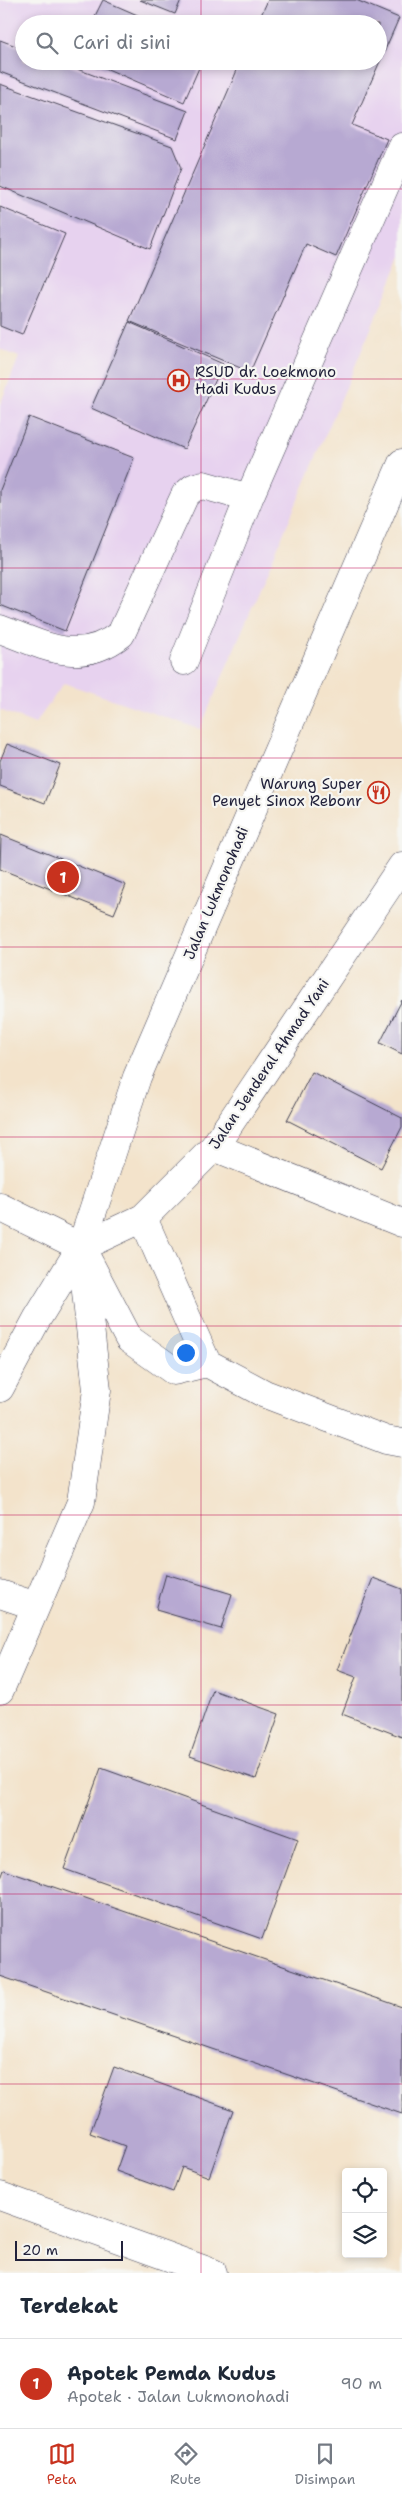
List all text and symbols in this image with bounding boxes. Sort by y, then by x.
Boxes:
search box [15,15,387,70]
icon: search [33,29,61,57]
text: Cari di sini [73,30,171,55]
place label: RSUD dr. Loekmono Hadi Kudus [195,362,336,399]
hospital icon: RSUD dr. Loekmono Hadi Kudus [167,369,191,393]
place label: Warung Super Penyet Sinox Rebonr [212,774,362,811]
restaurant icon: Warung Super Penyet Sinox Rebonr [366,781,390,805]
street label: Jalan Lukmonohadi [179,823,253,963]
pin: 1 [47,858,79,896]
street label: Jalan Jenderal Ahmad Yani [204,975,334,1153]
your location [173,1340,199,1366]
map controls [342,2168,387,2258]
button: locate [342,2168,387,2213]
button: layers [342,2213,387,2258]
scale bar [15,2238,122,2261]
text: 20 m [22,2241,58,2259]
text: Terdekat [20,2292,118,2320]
text: Apotek Pemda Kudus [67,2361,276,2386]
text: 1 [32,2373,40,2394]
text: 90 m [341,2373,382,2394]
text: Apotek · Jalan Lukmonohadi [67,2386,290,2407]
tab: Peta [47,2440,77,2488]
tab: Rute [170,2440,201,2488]
tab: Disimpan [295,2440,355,2488]

